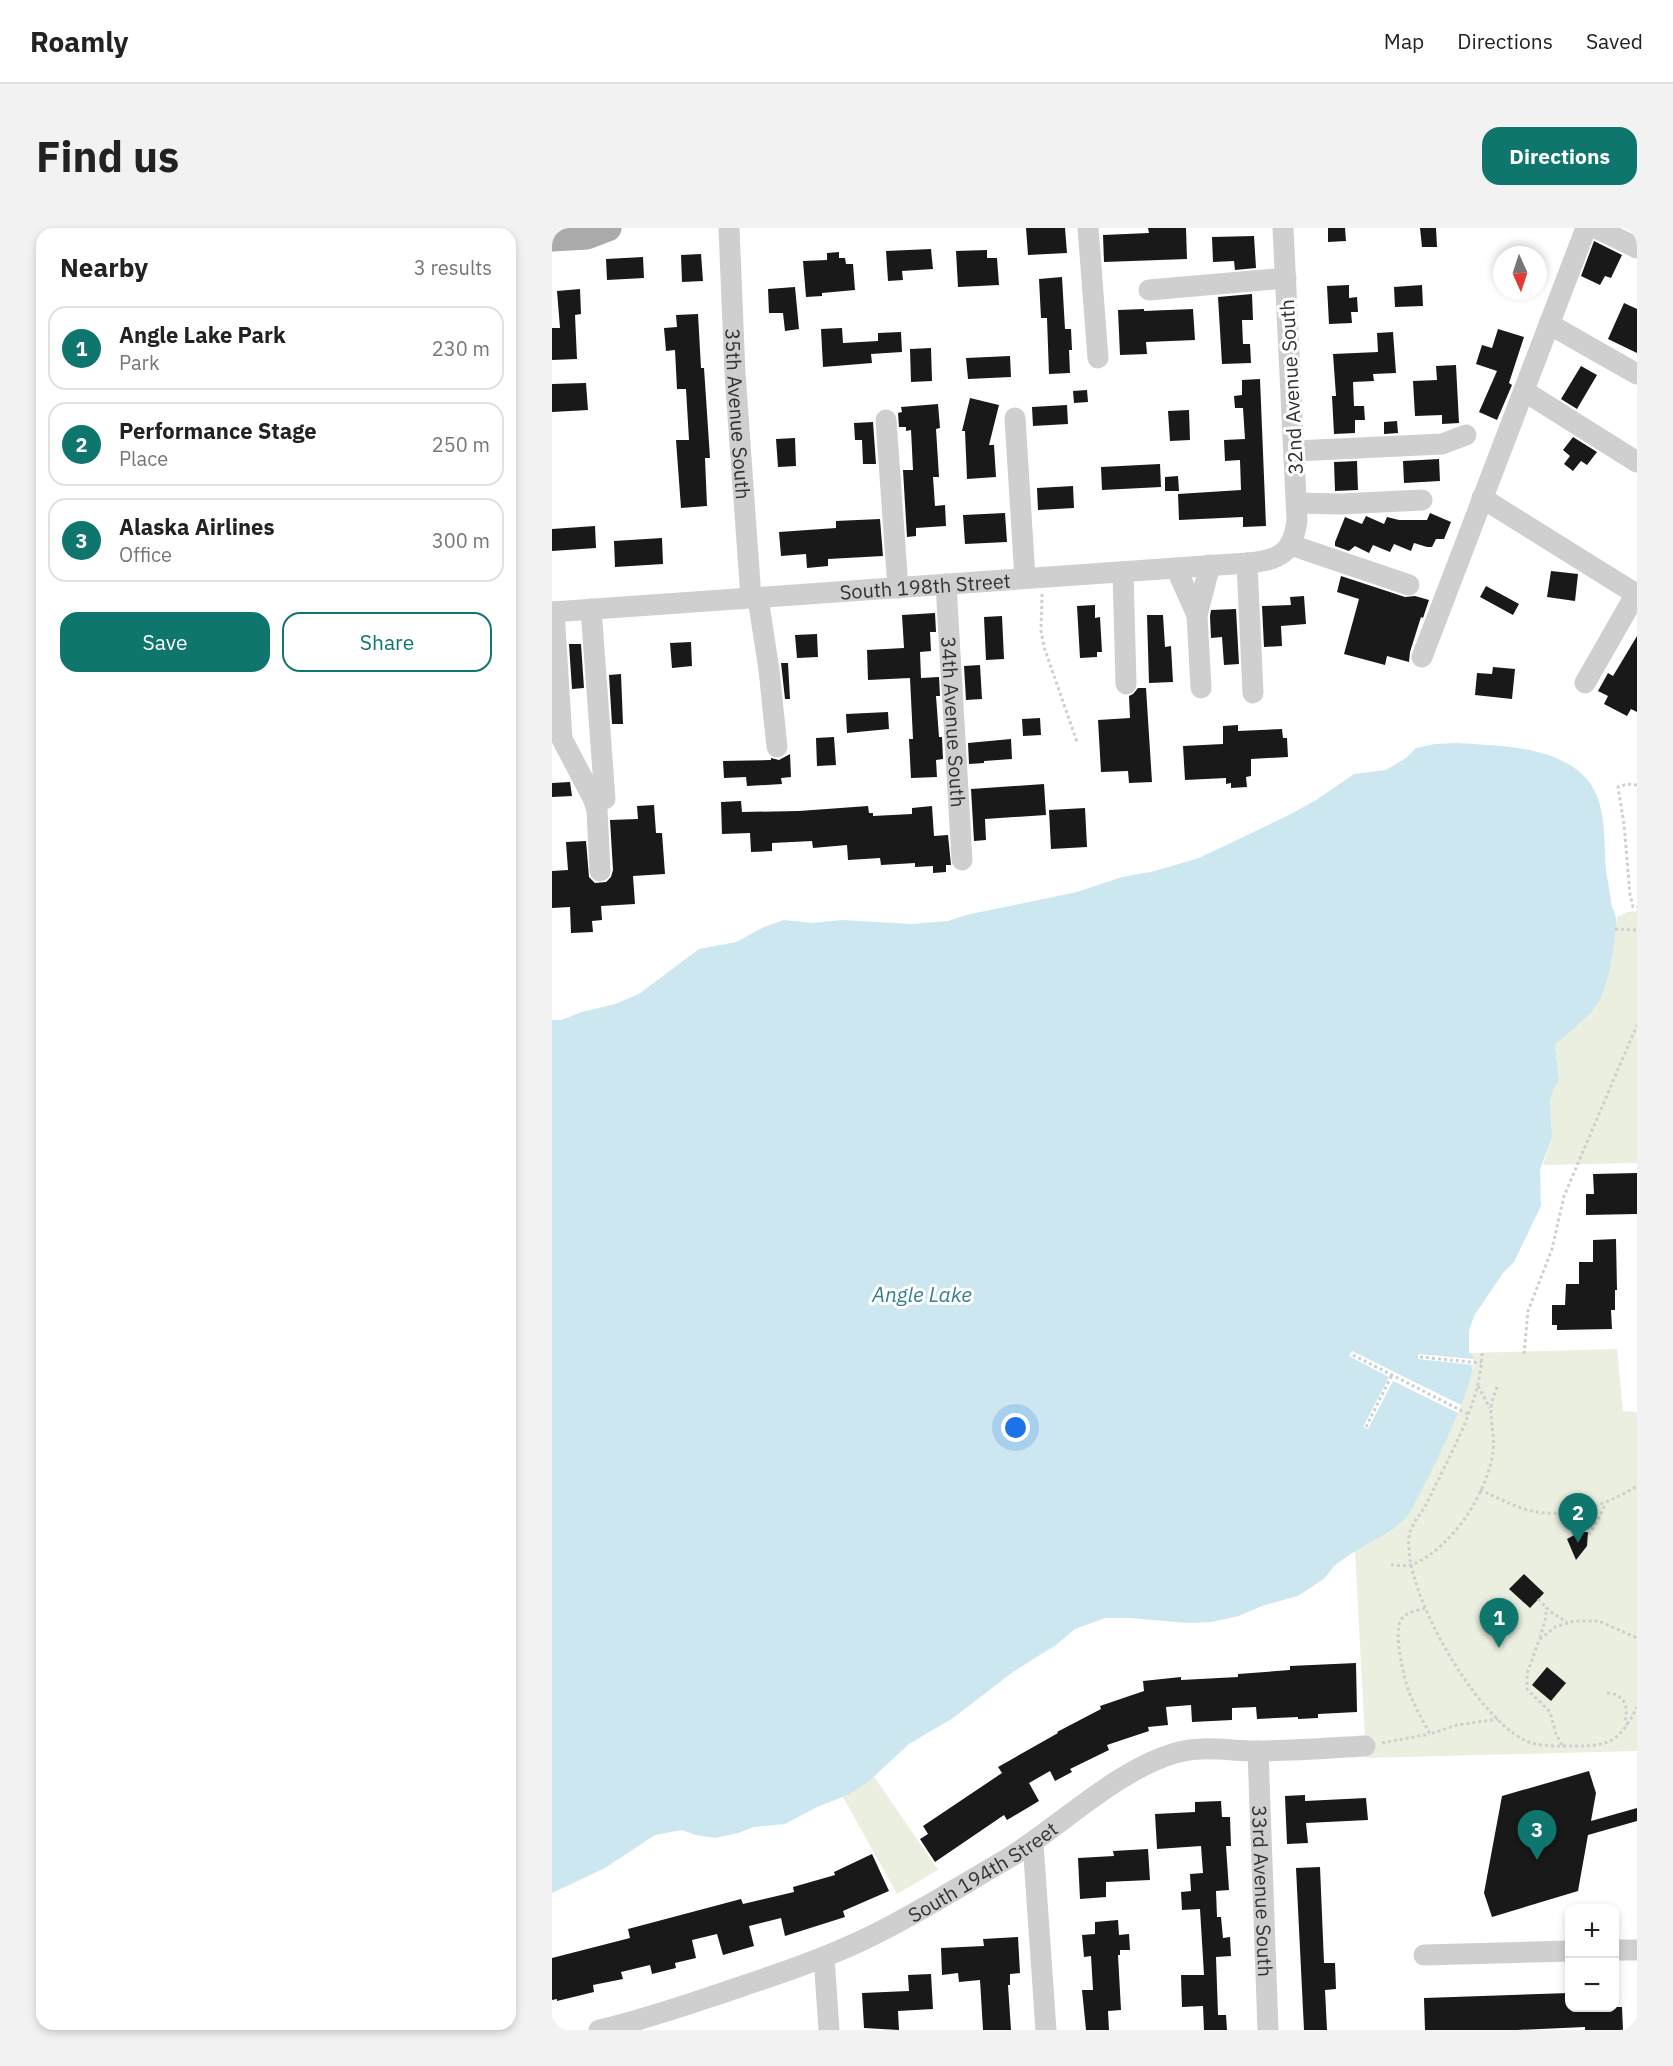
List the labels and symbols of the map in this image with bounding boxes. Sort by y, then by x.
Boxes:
north arrow [1493,246,1547,300]
street label: 32nd Avenue South [1273,299,1309,475]
street label: 35th Avenue South [720,328,757,500]
street label: South 198th Street [839,566,1012,605]
street label: 34th Avenue South [936,635,972,808]
water label: Angle Lake [871,1280,972,1308]
your location [1001,1413,1030,1442]
pin: 2 [1558,1494,1598,1543]
pin: 1 [1480,1598,1518,1648]
street label: 33rd Avenue South [1246,1805,1280,1977]
pin: 3 [1518,1810,1556,1860]
street label: South 194th Street [903,1815,1063,1928]

